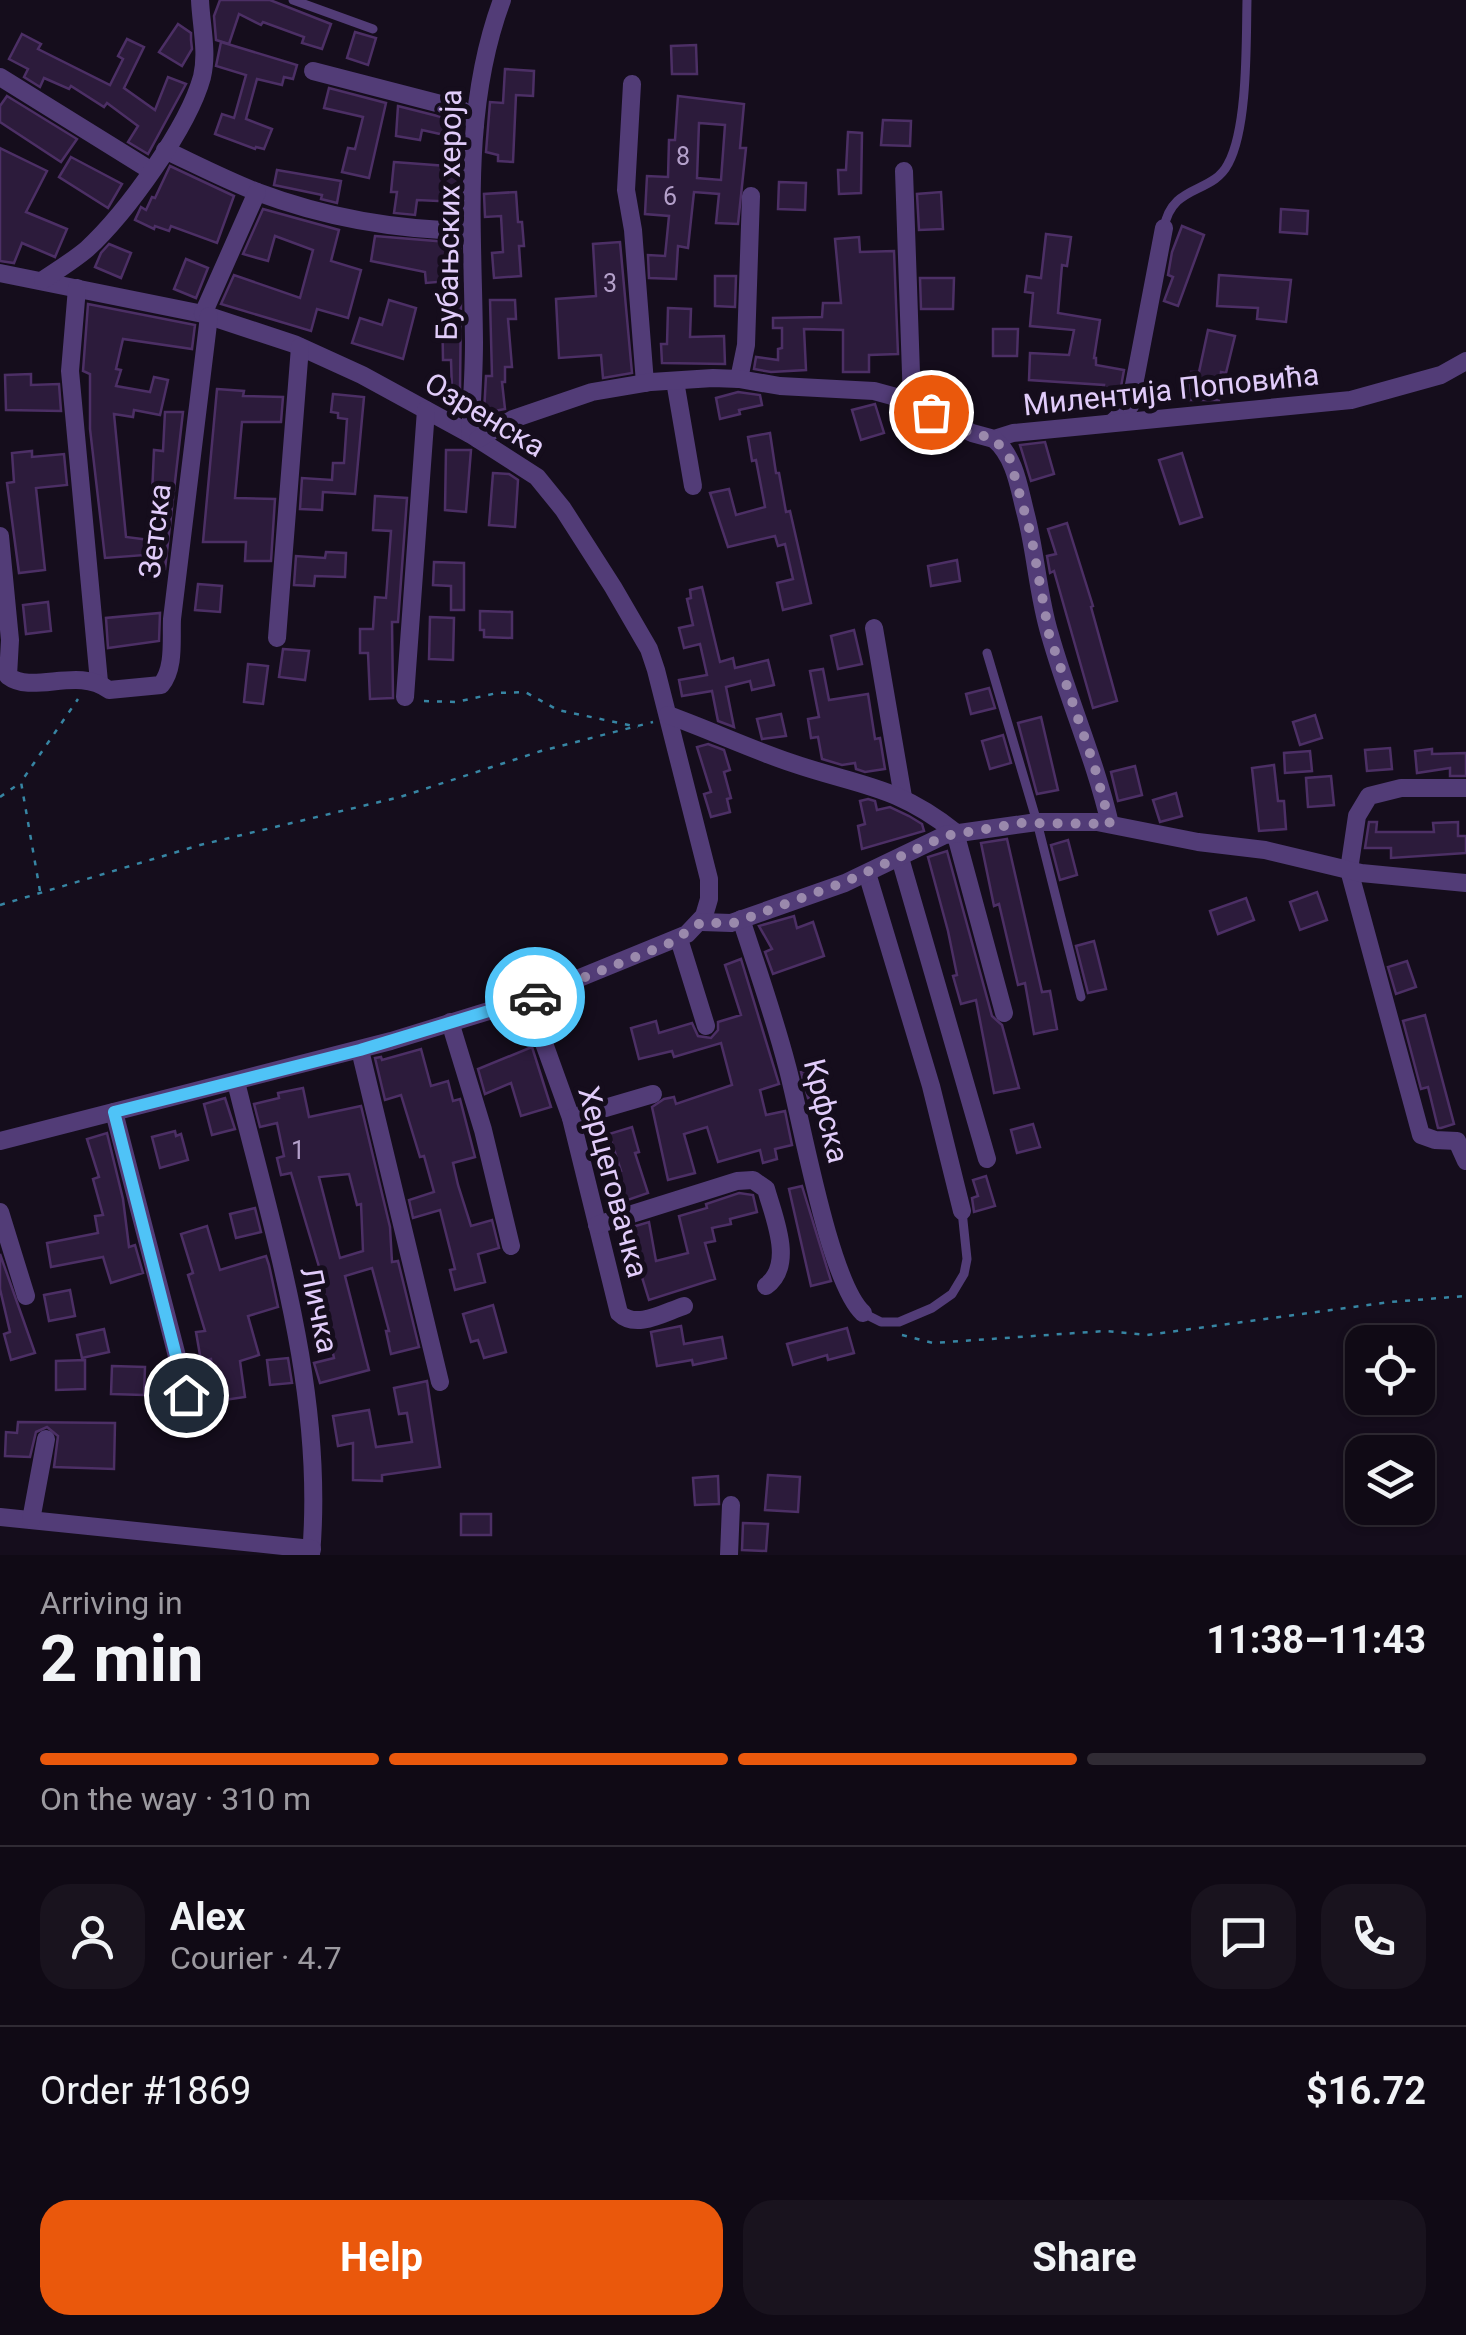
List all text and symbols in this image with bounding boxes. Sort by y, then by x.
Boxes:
street label: Бубањских хероја [429,89,468,341]
house number: 8 [676,142,690,171]
house number: 6 [663,182,677,211]
house number: 3 [603,269,617,298]
street label: Милентија Поповића [1021,357,1321,422]
street label: Озренска [419,365,552,464]
pin [889,370,974,455]
icon: bag [904,385,959,440]
street label: Зетска [131,482,178,580]
courier [485,947,585,1047]
icon: car [508,970,563,1025]
street label: Крфска [797,1055,856,1166]
street label: Херцеговачка [571,1082,656,1281]
house number: 1 [291,1136,305,1165]
street label: Личка [293,1264,346,1356]
map controls [1345,1325,1435,1525]
button: locate [1345,1325,1435,1415]
pin [144,1353,229,1438]
icon: home [159,1368,214,1423]
button: layers [1345,1435,1435,1525]
text: Arriving in [40,1584,183,1622]
text: 11:38–11:43 [1206,1618,1426,1662]
text: 2 min [40,1621,203,1697]
text: On the way · 310 m [40,1780,311,1818]
button: person [40,1884,145,1989]
button: chat [1191,1884,1296,1989]
button: phone [1321,1884,1426,1989]
text: Alex [170,1895,245,1939]
text: Courier · 4.7 [170,1939,342,1977]
text: Order #1869 [40,2069,251,2113]
text: $16.72 [1306,2069,1426,2113]
button: Help [40,2200,723,2315]
button: Share [743,2200,1426,2315]

